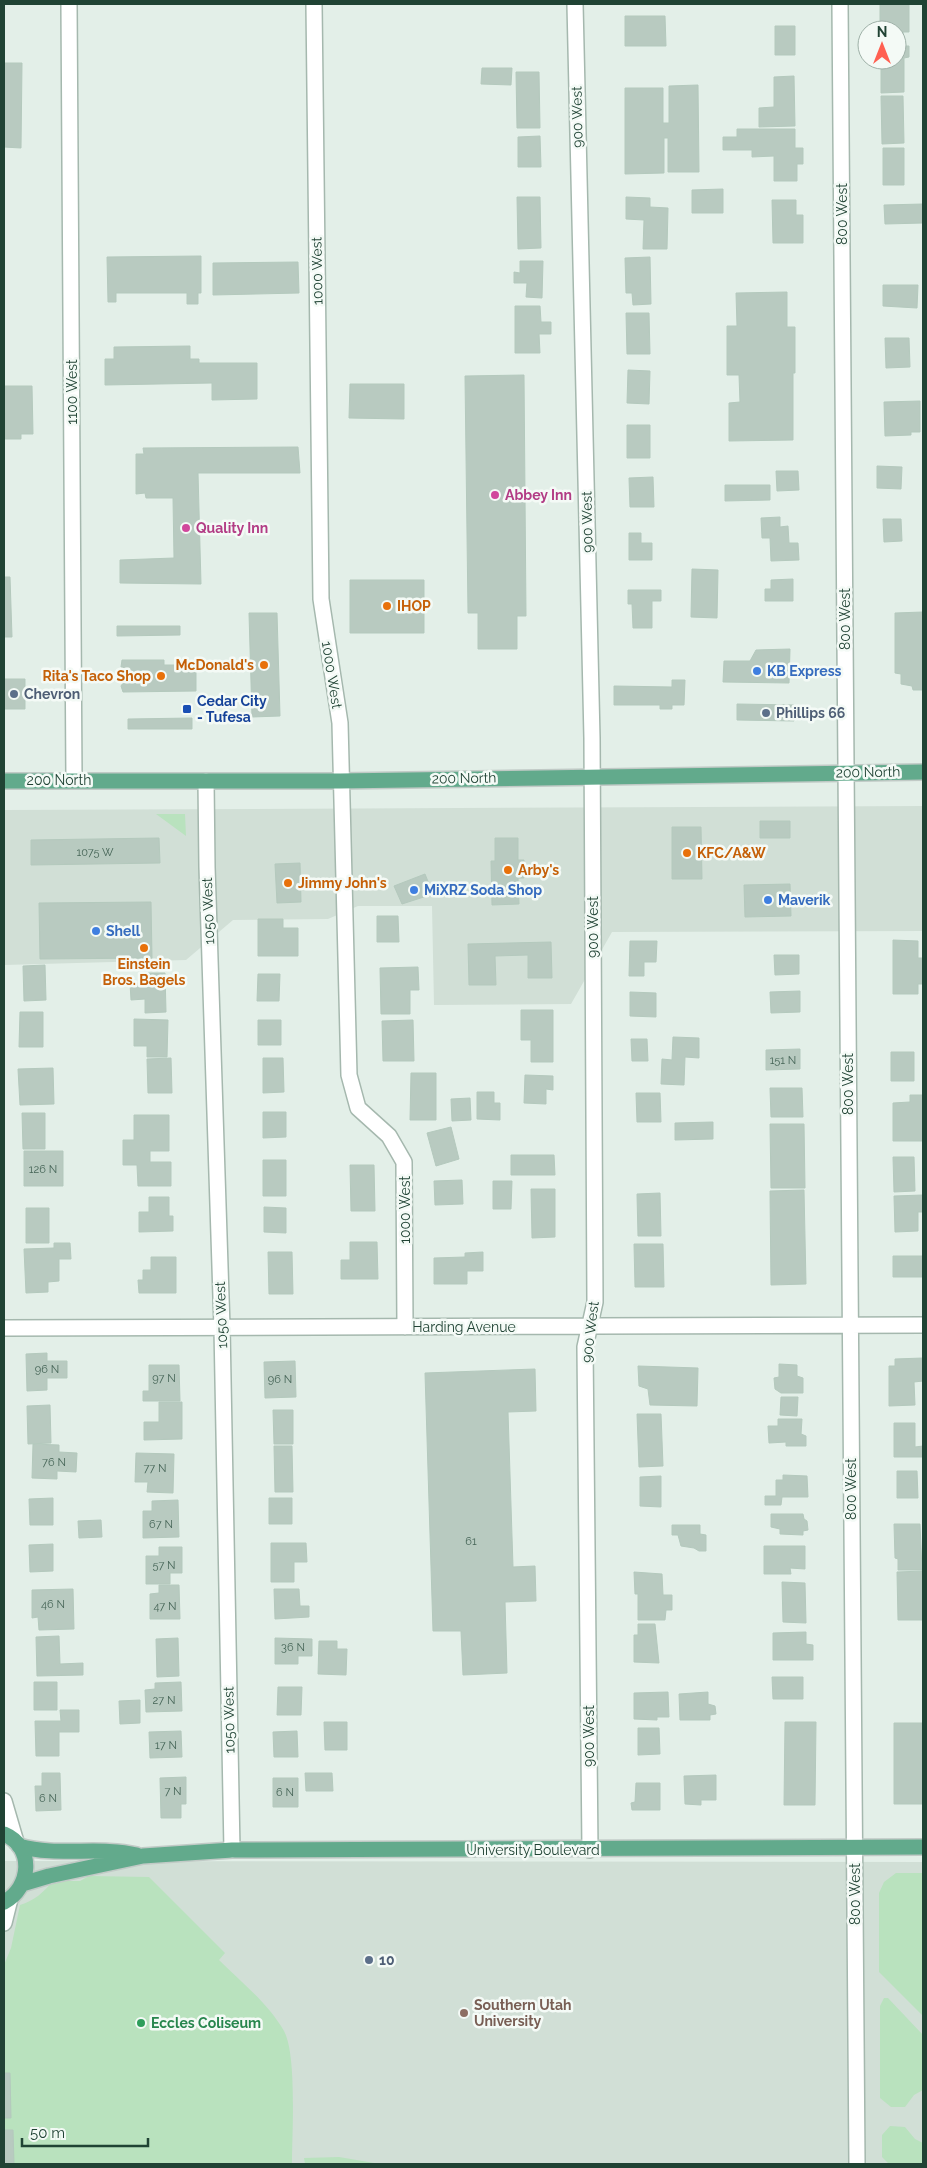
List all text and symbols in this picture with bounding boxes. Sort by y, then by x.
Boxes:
north arrow [857,20,907,70]
text: N [877,24,887,40]
street label: 900 West [568,86,586,148]
street label: 800 West [834,183,850,245]
street label: 1000 West [308,236,326,305]
street label: 1100 West [64,359,80,425]
place label: Abbey Inn [505,487,572,503]
marker: Abbey Inn [489,489,501,501]
street label: 900 West [578,491,596,553]
place label: Quality Inn [196,520,268,536]
marker: Quality Inn [180,522,192,534]
street label: 800 West [837,588,853,650]
place label: IHOP [397,598,431,614]
marker: IHOP [381,600,393,612]
street label: 1000 West [319,640,345,710]
place label: McDonald's [176,657,254,673]
marker: McDonald's [258,659,270,671]
place label: KB Express [767,663,842,679]
marker: KB Express [751,665,763,677]
place label: Rita's Taco Shop [43,668,151,684]
marker: Rita's Taco Shop [155,670,167,682]
place label: Chevron [24,686,80,702]
marker: Chevron [8,688,20,700]
place label: Cedar City - Tufesa [197,693,267,725]
marker: Cedar City - Tufesa [181,703,193,715]
place label: Phillips 66 [776,705,845,721]
marker: Phillips 66 [760,707,772,719]
street label: 200 North [835,763,901,781]
street label: 200 North [431,769,497,787]
street label: 200 North [27,772,91,788]
place label: KFC/A&W [697,845,766,861]
house number: 1075 W [77,846,114,859]
marker: KFC/A&W [681,847,693,859]
place label: Arby's [518,862,559,878]
marker: Arby's [502,864,514,876]
place label: Jimmy John's [298,875,387,891]
street label: 1050 West [199,877,217,945]
marker: Jimmy John's [282,877,294,889]
place label: MiXRZ Soda Shop [424,882,542,898]
marker: MiXRZ Soda Shop [408,884,420,896]
place label: Maverik [778,892,831,908]
marker: Maverik [762,894,774,906]
street label: 900 West [585,896,601,958]
place label: Shell [106,923,141,939]
marker: Shell [90,925,102,937]
marker: Einstein Bros. Bagels [138,942,150,954]
place label: Einstein Bros. Bagels [103,956,186,988]
street label: 800 West [840,1053,856,1115]
house number: 151 N [770,1054,796,1067]
house number: 126 N [29,1163,57,1176]
street label: 1000 West [397,1176,413,1244]
street label: 1050 West [212,1281,230,1349]
street label: 900 West [578,1300,602,1364]
street label: Harding Avenue [412,1319,516,1335]
house number: 96 N [35,1363,59,1376]
house number: 97 N [152,1372,176,1385]
house number: 96 N [268,1373,292,1386]
house number: 76 N [42,1456,66,1469]
street label: 800 West [843,1458,859,1520]
house number: 77 N [143,1462,167,1475]
house number: 67 N [149,1518,173,1531]
house number: 61 [465,1535,477,1548]
house number: 57 N [152,1559,176,1572]
house number: 46 N [41,1598,65,1611]
house number: 47 N [153,1600,177,1613]
house number: 36 N [281,1641,305,1654]
street label: 1050 West [220,1686,238,1754]
house number: 27 N [153,1694,175,1707]
street label: 900 West [581,1705,597,1767]
house number: 17 N [155,1739,177,1752]
house number: 7 N [164,1785,182,1798]
house number: 6 N [276,1786,294,1799]
house number: 6 N [39,1792,57,1805]
street label: University Boulevard [466,1842,600,1858]
street label: 800 West [847,1863,863,1925]
place label: 10 [379,1952,395,1968]
marker: 10 [363,1954,375,1966]
place label: Southern Utah University [474,1997,571,2029]
marker: Southern Utah University [458,2007,470,2019]
place label: Eccles Coliseum [151,2015,261,2031]
marker: Eccles Coliseum [135,2017,147,2029]
scale bar [22,2116,149,2148]
text: 50 m [30,2124,65,2142]

